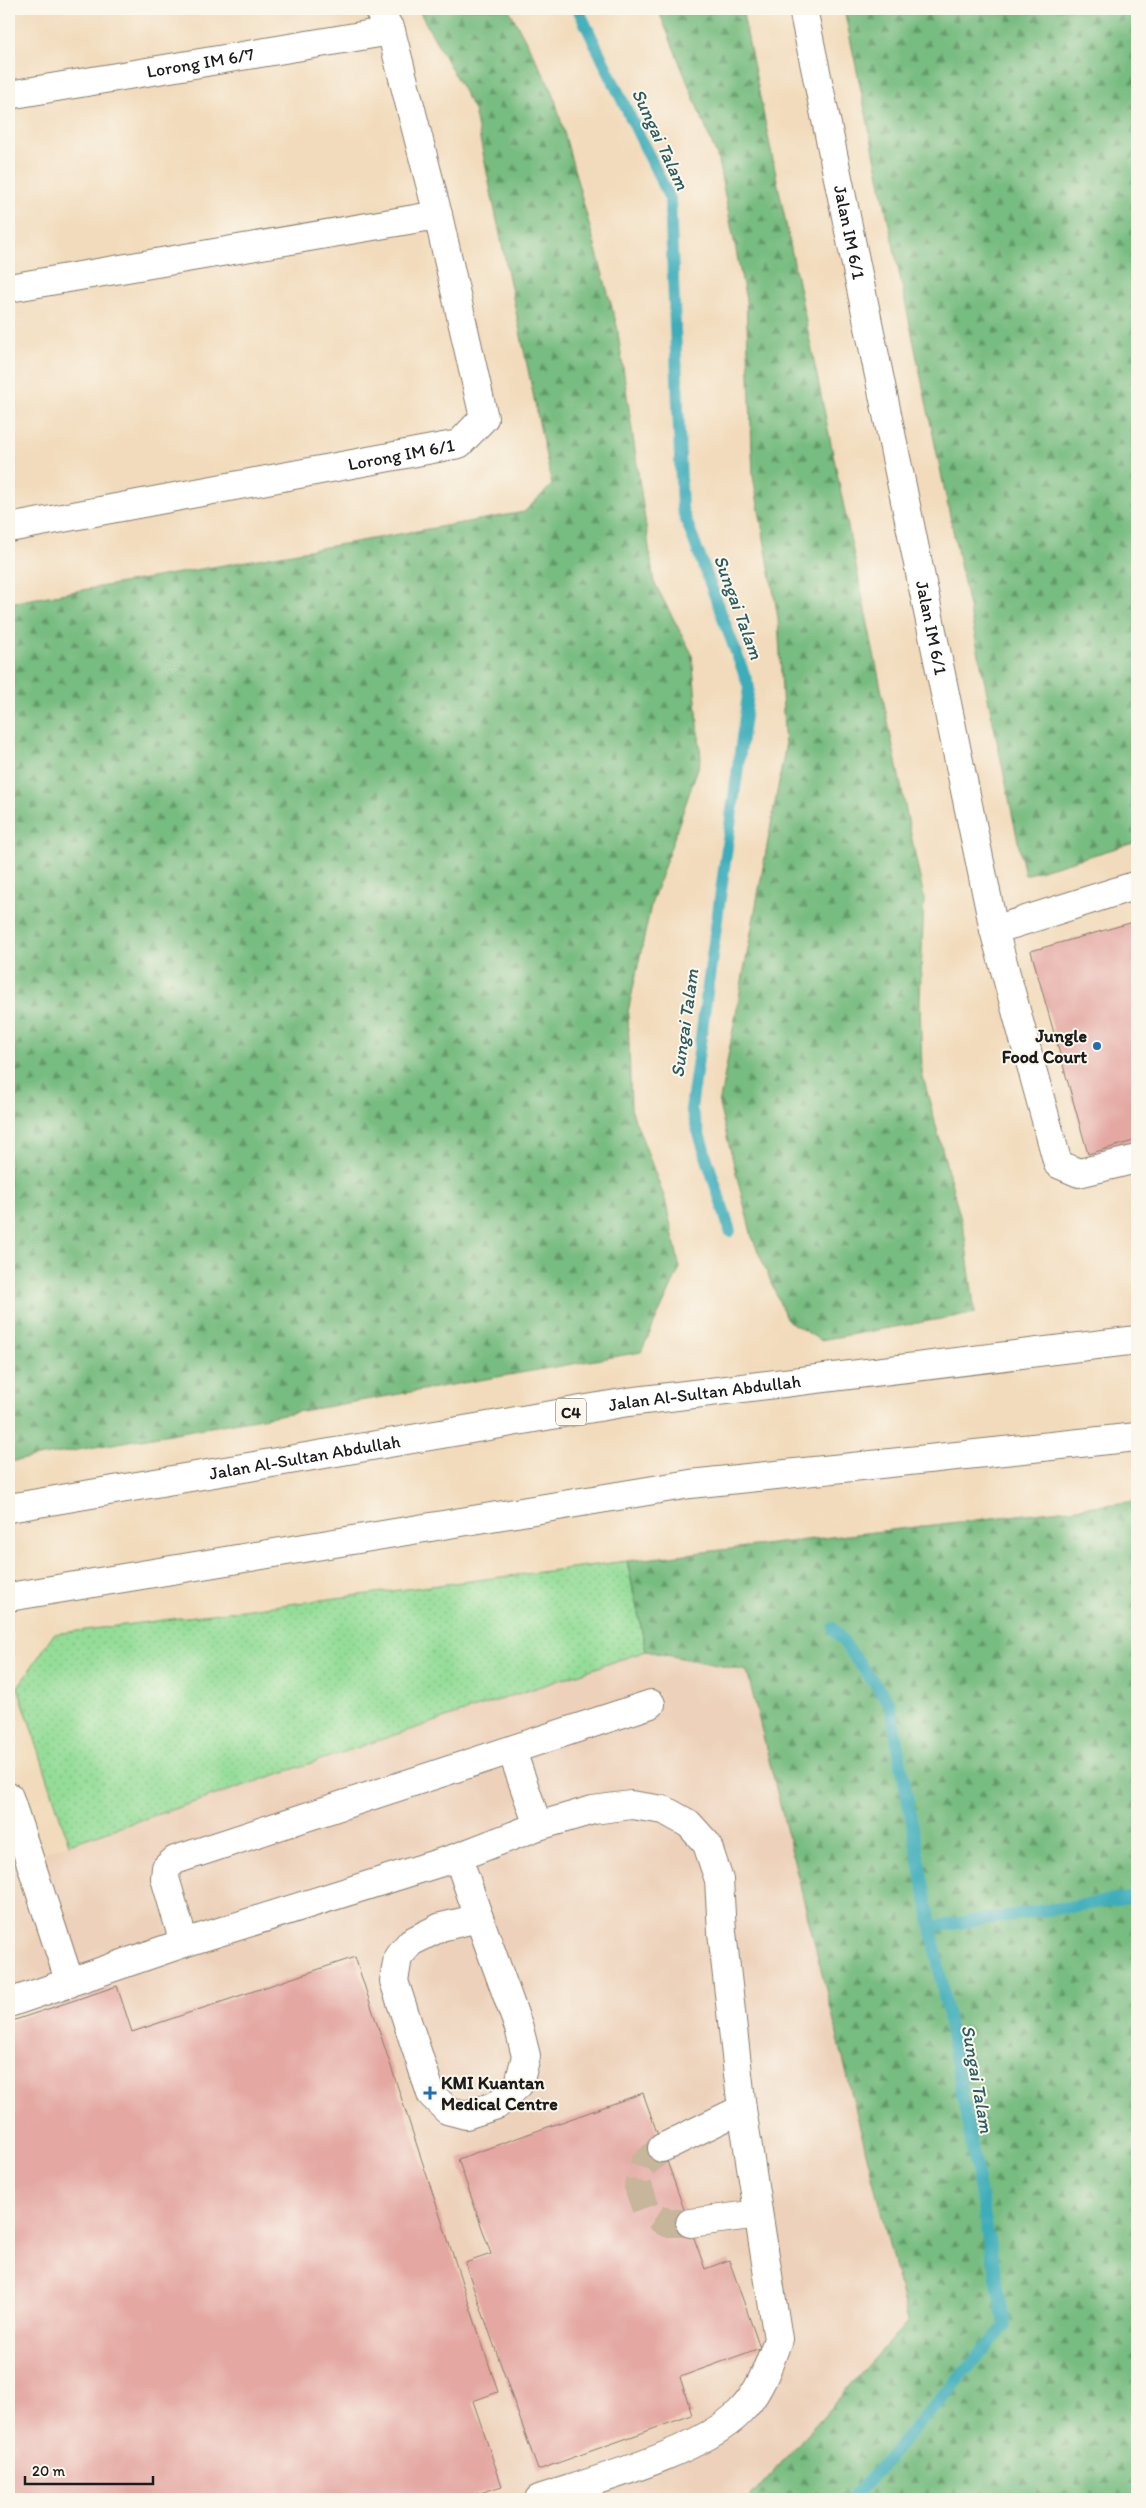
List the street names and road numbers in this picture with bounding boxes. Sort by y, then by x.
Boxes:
street label: Lorong IM 6/7 [145,43,256,83]
street label: Jalan IM 6/1 [829,183,870,281]
street label: Lorong IM 6/1 [346,434,456,476]
street label: Jalan IM 6/1 [911,579,952,677]
street label: Jalan Al-Sultan Abdullah [607,1370,802,1416]
road number: C4 [556,1398,586,1425]
street label: Jalan Al-Sultan Abdullah [207,1430,402,1485]

